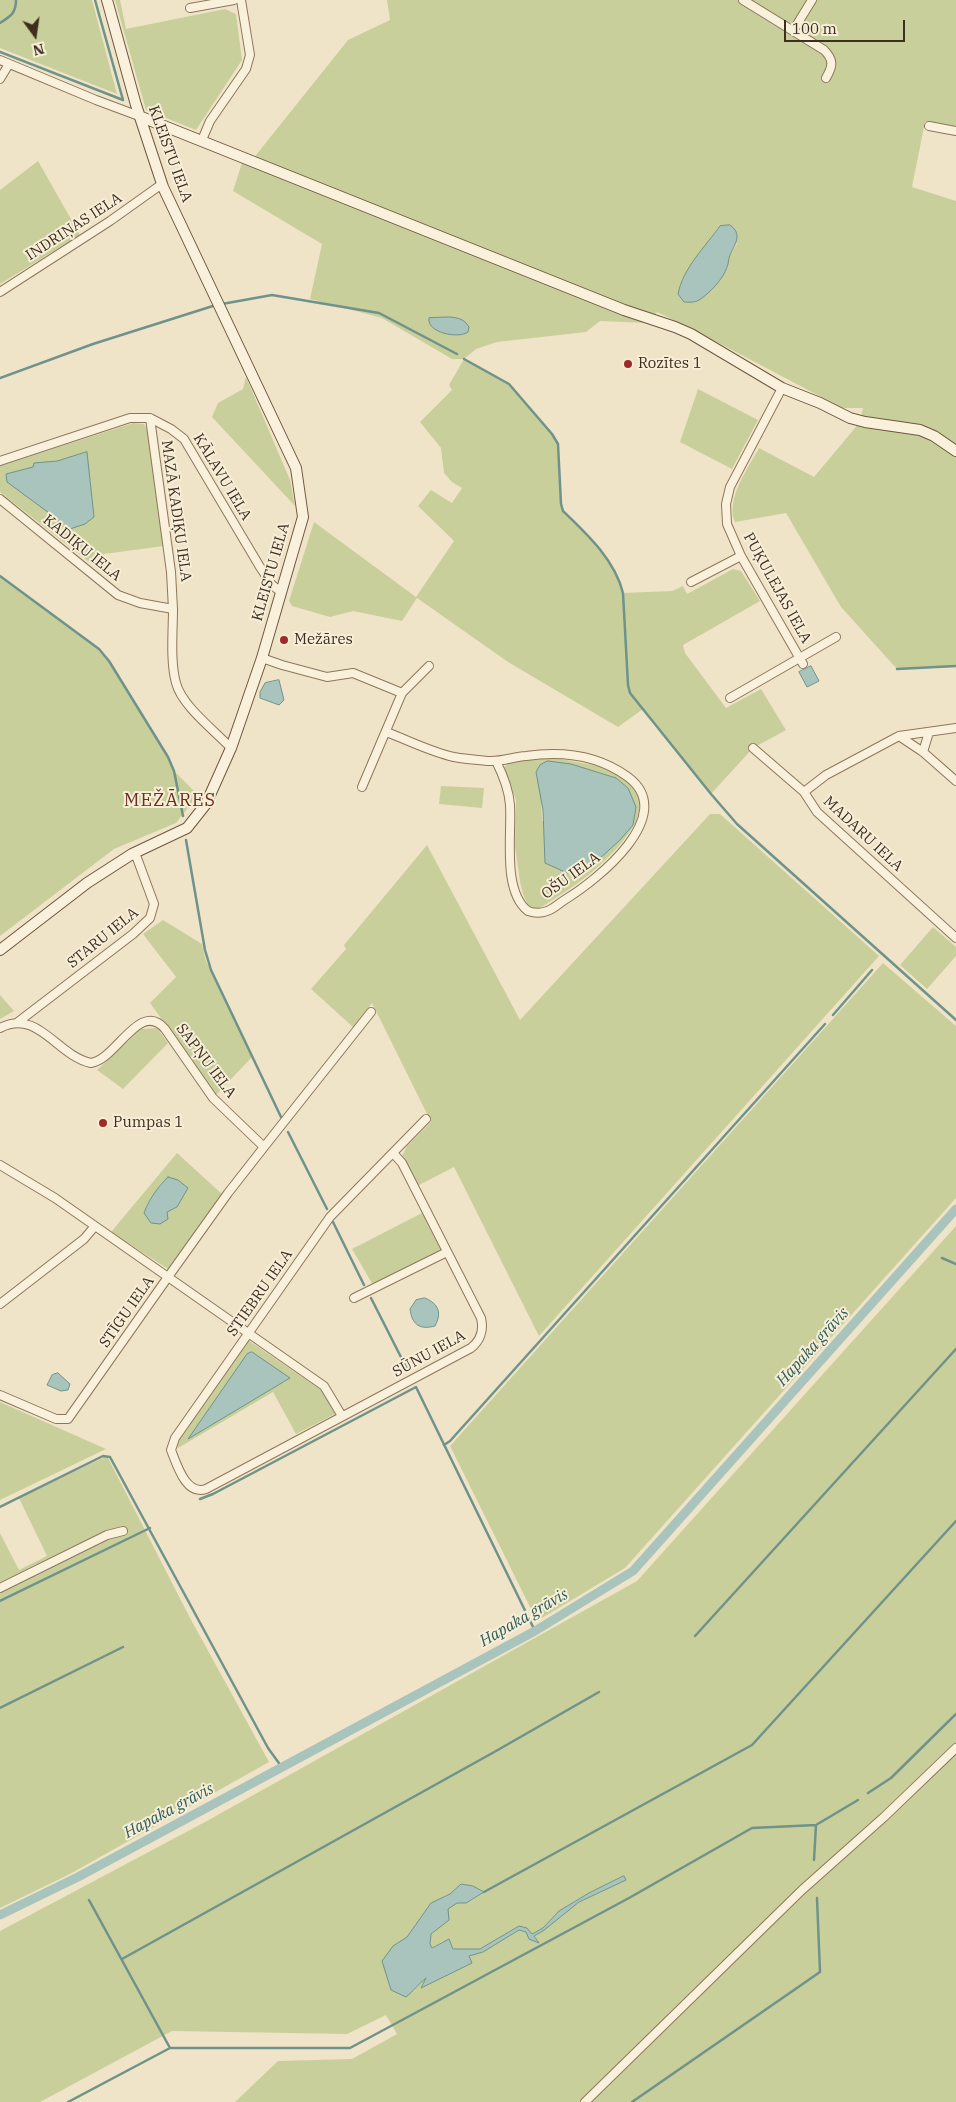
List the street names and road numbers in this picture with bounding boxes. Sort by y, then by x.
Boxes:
street label: KLEISTU IELA [144,103,196,205]
street label: INDRIŅAS IELA [23,189,125,265]
street label: KĀLAVU IELA [189,430,255,524]
street label: MAZĀ KADIĶU IELA [157,439,195,583]
street label: KADIĶU IELA [39,511,125,585]
street label: KLEISTU IELA [248,521,294,623]
street label: PUĶULEJAS IELA [739,530,815,646]
street label: MADARU IELA [819,792,907,876]
street label: OŠU IELA [538,849,604,903]
street label: STARU IELA [64,904,142,972]
street label: SAPŅU IELA [172,1020,240,1102]
street label: STIEBRU IELA [223,1246,297,1340]
street label: STĪGU IELA [96,1273,158,1351]
street label: SŪNU IELA [390,1327,468,1381]

